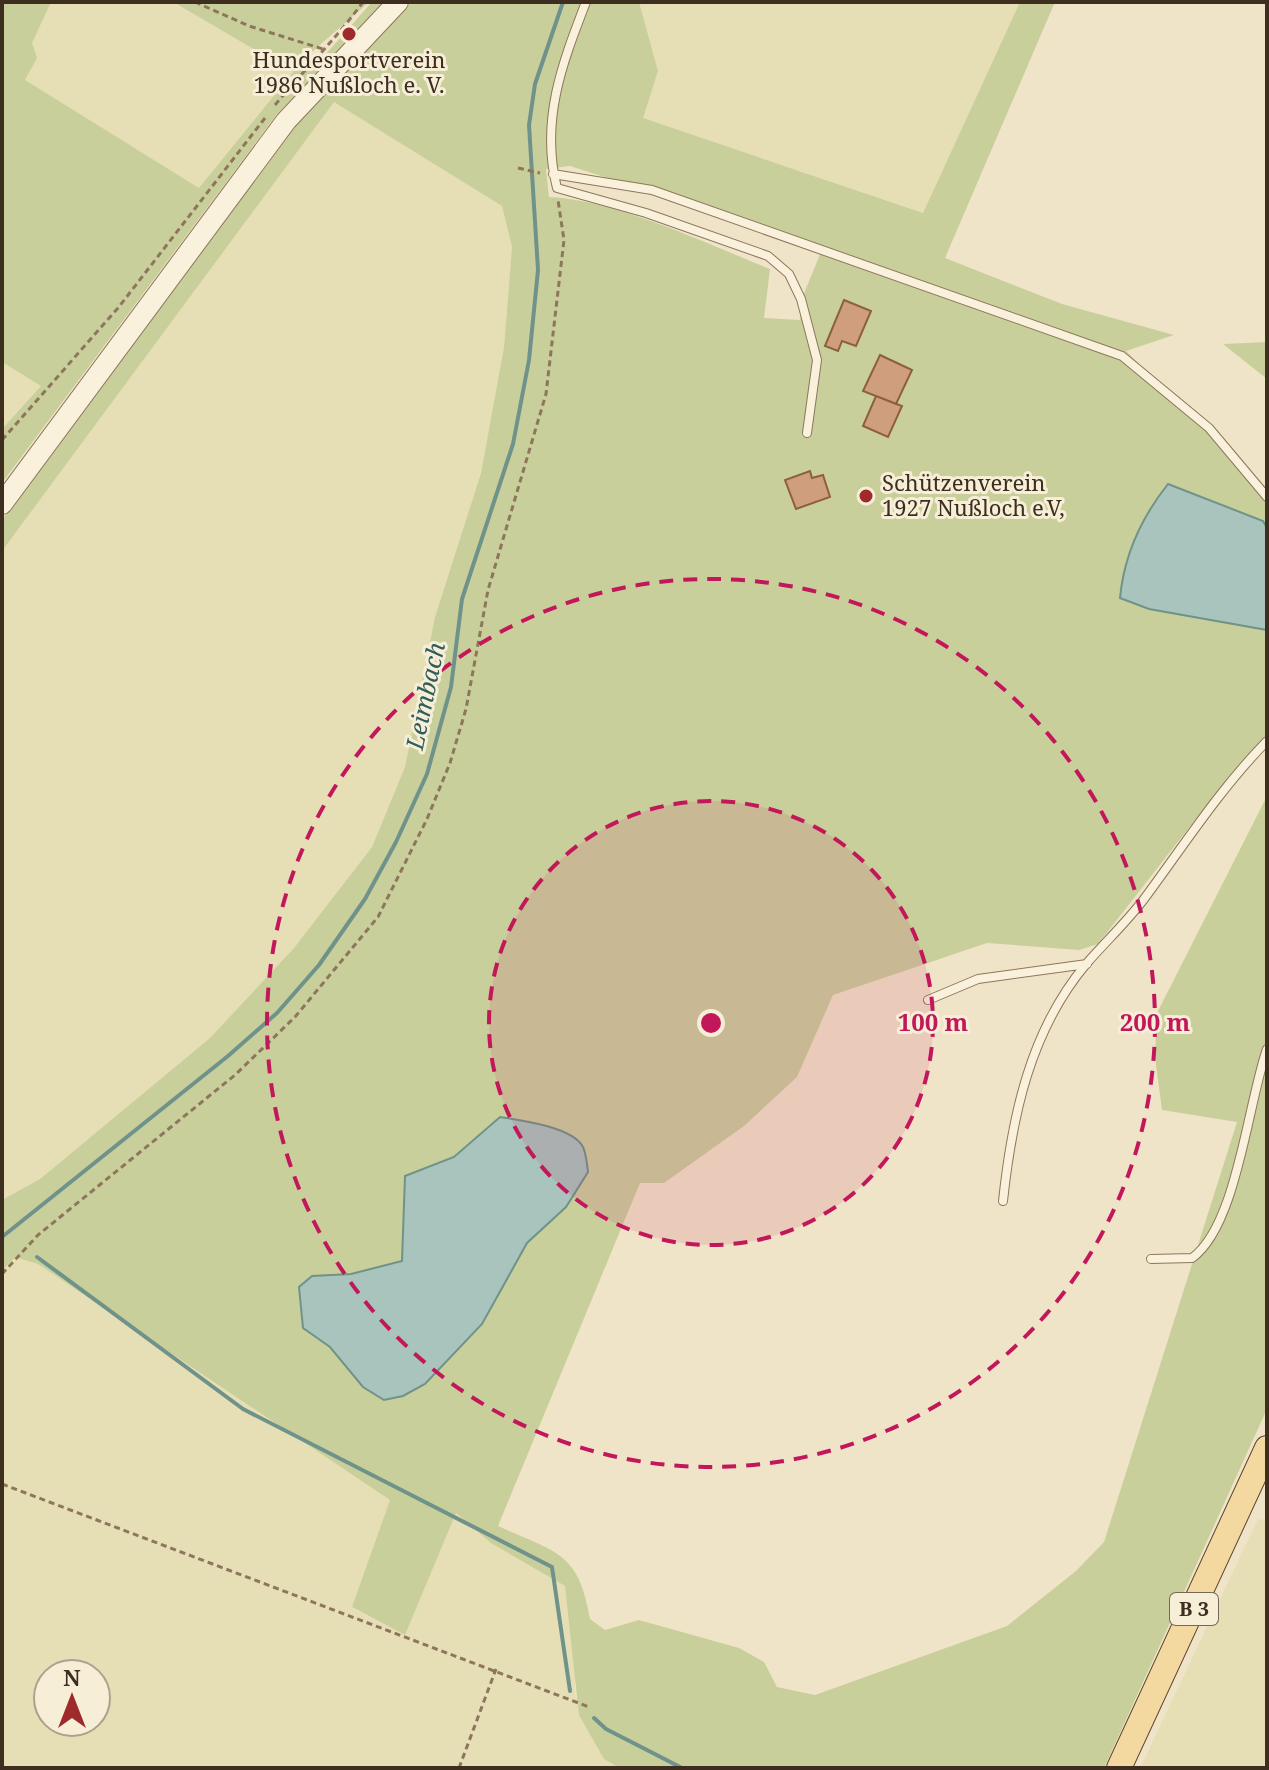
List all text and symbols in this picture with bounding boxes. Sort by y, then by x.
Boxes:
marker: Hundesportverein 1986 Nußloch e. V. [340,25,358,43]
place label: Hundesportverein 1986 Nußloch e. V. [253,44,446,99]
place label: Schützenverein 1927 Nußloch e.V, [882,467,1065,522]
marker: Schützenverein 1927 Nußloch e.V, [857,487,875,505]
water label: Leimbach [397,639,452,753]
text: 100 m [898,1005,969,1038]
text: 200 m [1120,1005,1191,1038]
centre of rings [697,1009,725,1037]
road number: B 3 [1170,1593,1218,1625]
north arrow [32,1658,112,1738]
text: N [63,1662,81,1692]

